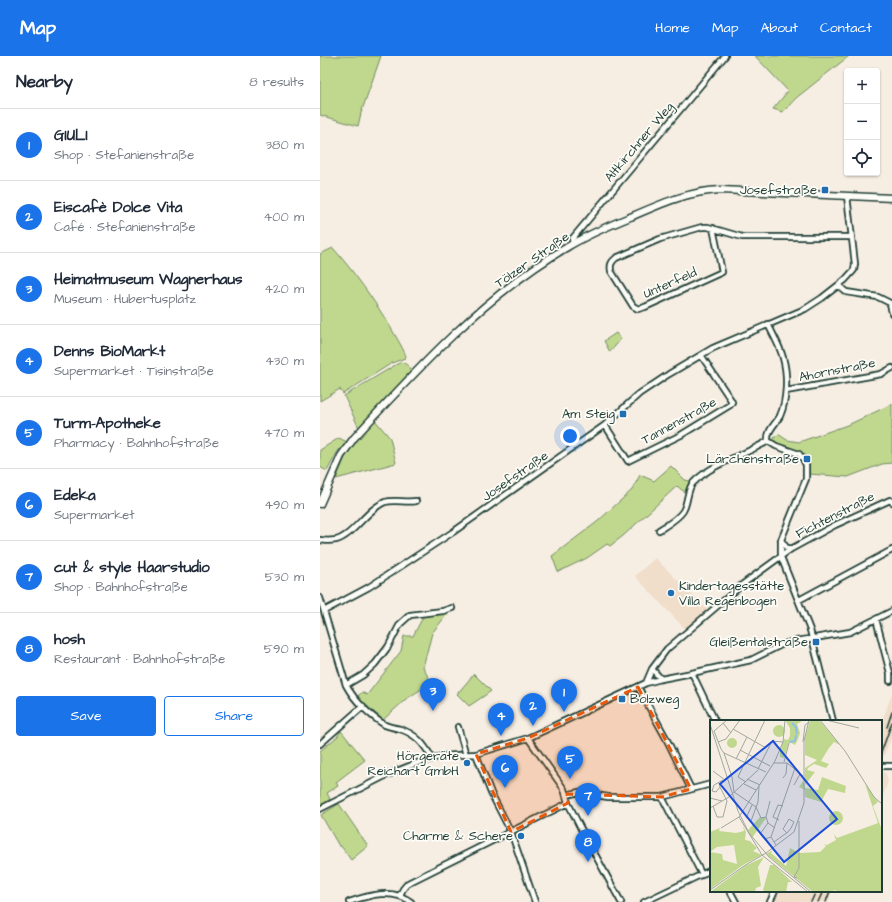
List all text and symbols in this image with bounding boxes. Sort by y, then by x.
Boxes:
text: Map [20,15,56,42]
text: Home [655,18,690,38]
text: Map [712,18,738,38]
text: About [760,18,798,38]
text: Contact [820,18,872,38]
map controls [844,68,880,176]
button: + [844,68,880,104]
text: Nearby [16,70,73,94]
text: 8 results [249,73,304,91]
street label: Altkirchner Weg [600,98,679,186]
button: − [844,104,880,140]
text: GIULI [54,125,88,146]
text: 1 [28,136,30,154]
text: 380 m [265,136,304,154]
button: locate [844,140,880,176]
text: Shop · Stefanienstraße [54,146,194,164]
place label: Josefstraße [740,181,817,199]
marker: Josefstraße [820,185,830,195]
text: Eiscafè Dolce Vita [54,197,182,218]
text: 2 [25,208,33,226]
text: 400 m [263,208,304,226]
text: Café · Stefanienstraße [54,218,196,236]
street label: Tölzer Straße [491,228,573,292]
street label: Unterfeld [640,263,700,303]
text: Heimatmuseum Wagnerhaus [54,269,243,290]
text: 3 [26,280,32,298]
text: 420 m [264,280,304,298]
text: Museum · Hubertusplatz [54,290,196,308]
text: Denns BioMarkt [54,341,165,362]
text: 4 [25,352,33,370]
text: 430 m [265,352,304,370]
street label: Ahornstraße [797,354,877,386]
text: Supermarket · Tisinstraße [54,362,214,380]
street label: Tannenstraße [638,393,720,449]
place label: Am Steig [562,405,615,424]
marker: Am Steig [618,409,628,419]
text: Turm-Apotheke [54,413,161,434]
text: 5 [24,424,34,442]
text: 470 m [264,424,304,442]
your location [560,426,580,446]
text: Pharmacy · Bahnhofstraße [54,434,219,452]
street label: Josefstraße [478,446,552,506]
place label: Lärchenstraße [706,450,799,468]
marker: Lärchenstraße [802,454,812,464]
text: Edeka [54,485,96,506]
street label: Fichtenstraße [792,487,878,543]
text: 6 [25,496,33,514]
text: 490 m [264,496,304,514]
text: Supermarket [54,506,135,524]
text: cut & style Haarstudio [54,557,210,578]
text: 7 [25,568,33,586]
text: 530 m [265,568,304,586]
place label: Kindertagesstätte Villa Regenbogen [679,577,784,611]
text: Shop · Bahnhofstraße [54,578,188,596]
marker: Kindertagesstätte Villa Regenbogen [666,588,676,598]
text: hosh [54,629,85,650]
place label: Gleißentalstraße [709,633,808,651]
marker: Gleißentalstraße [811,637,821,647]
text: 8 [25,640,33,658]
text: 590 m [264,640,304,658]
text: Restaurant · Bahnhofstraße [54,650,225,668]
pin: 3 [420,678,446,711]
pin: 1 [551,679,577,712]
place label: Bolzweg [630,690,680,709]
pin: 2 [520,693,546,726]
marker: Bolzweg [617,694,627,704]
button: Save [16,696,156,736]
button: Share [164,696,304,736]
pin: 4 [488,703,514,736]
inset map [710,720,882,892]
pin: 5 [557,746,583,779]
place label: Hörgeräte Reichart GmbH [368,747,459,780]
pin: 6 [492,755,518,788]
marker: Hörgeräte Reichart GmbH [462,758,472,768]
pin: 7 [575,783,601,816]
place label: Charme & Schere [403,827,513,845]
pin: 8 [575,829,601,862]
marker: Charme & Schere [516,831,526,841]

